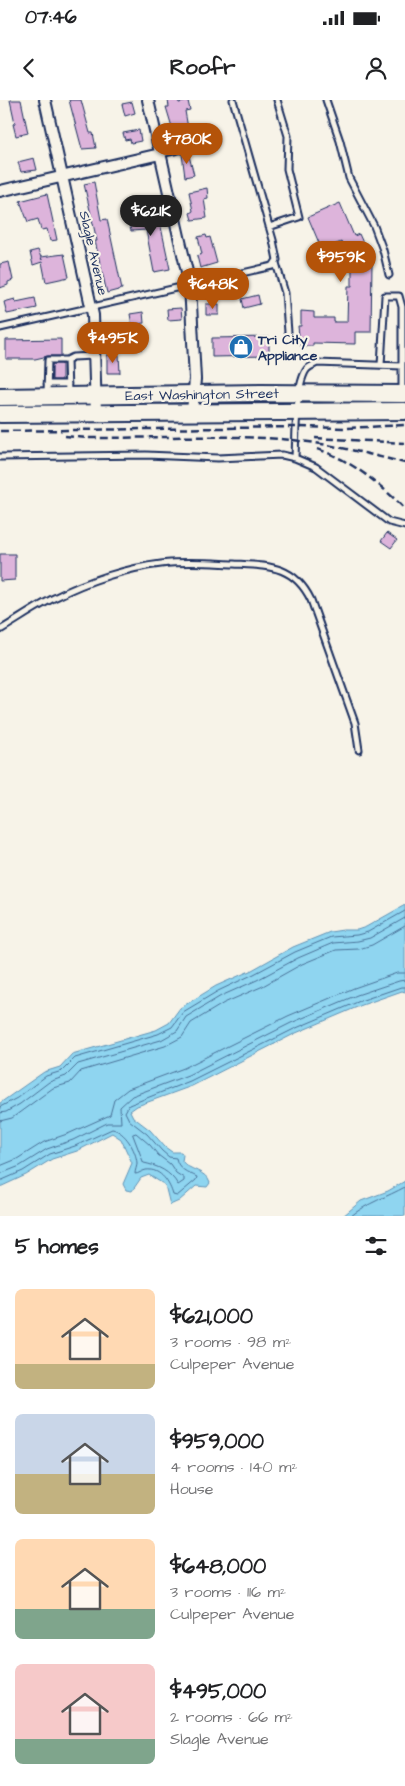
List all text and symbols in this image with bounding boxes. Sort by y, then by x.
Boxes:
text: 07:46 [25,4,77,31]
text: Roofr [170,52,235,83]
icon: back [15,54,43,82]
icon: person [362,54,390,82]
pin: $780K [152,122,222,165]
text: $780K [163,128,211,150]
pin: $621K [116,194,186,237]
text: $621K [131,200,171,222]
street label: Slagle Avenue [74,209,113,298]
pin: $959K [306,240,376,283]
text: $959K [317,246,365,268]
pin: $648K [178,268,248,310]
text: $648K [188,273,238,295]
pin: $495K [78,322,148,364]
text: $495K [88,327,138,349]
place label: Tri City Appliance [257,330,318,366]
shop icon: Tri City Appliance [228,334,254,360]
street label: East Washington Street [125,384,279,406]
text: 5 homes [15,1232,99,1261]
icon: filters [362,1232,390,1260]
text: $621,000 [170,1302,253,1331]
icon: home [55,1309,115,1369]
text: 3 rooms · 98 m² [170,1331,291,1353]
text: Culpeper Avenue [170,1353,294,1375]
text: $959,000 [170,1427,264,1456]
icon: home [55,1434,115,1494]
text: 4 rooms · 140 m² [170,1456,298,1478]
text: House [170,1478,214,1500]
text: $648,000 [170,1552,266,1581]
icon: home [55,1559,115,1619]
text: 3 rooms · 116 m² [170,1581,286,1603]
text: Culpeper Avenue [170,1603,294,1625]
text: $495,000 [170,1677,266,1706]
icon: home [55,1684,115,1744]
text: 2 rooms · 66 m² [170,1706,293,1728]
text: Slagle Avenue [170,1728,269,1750]

